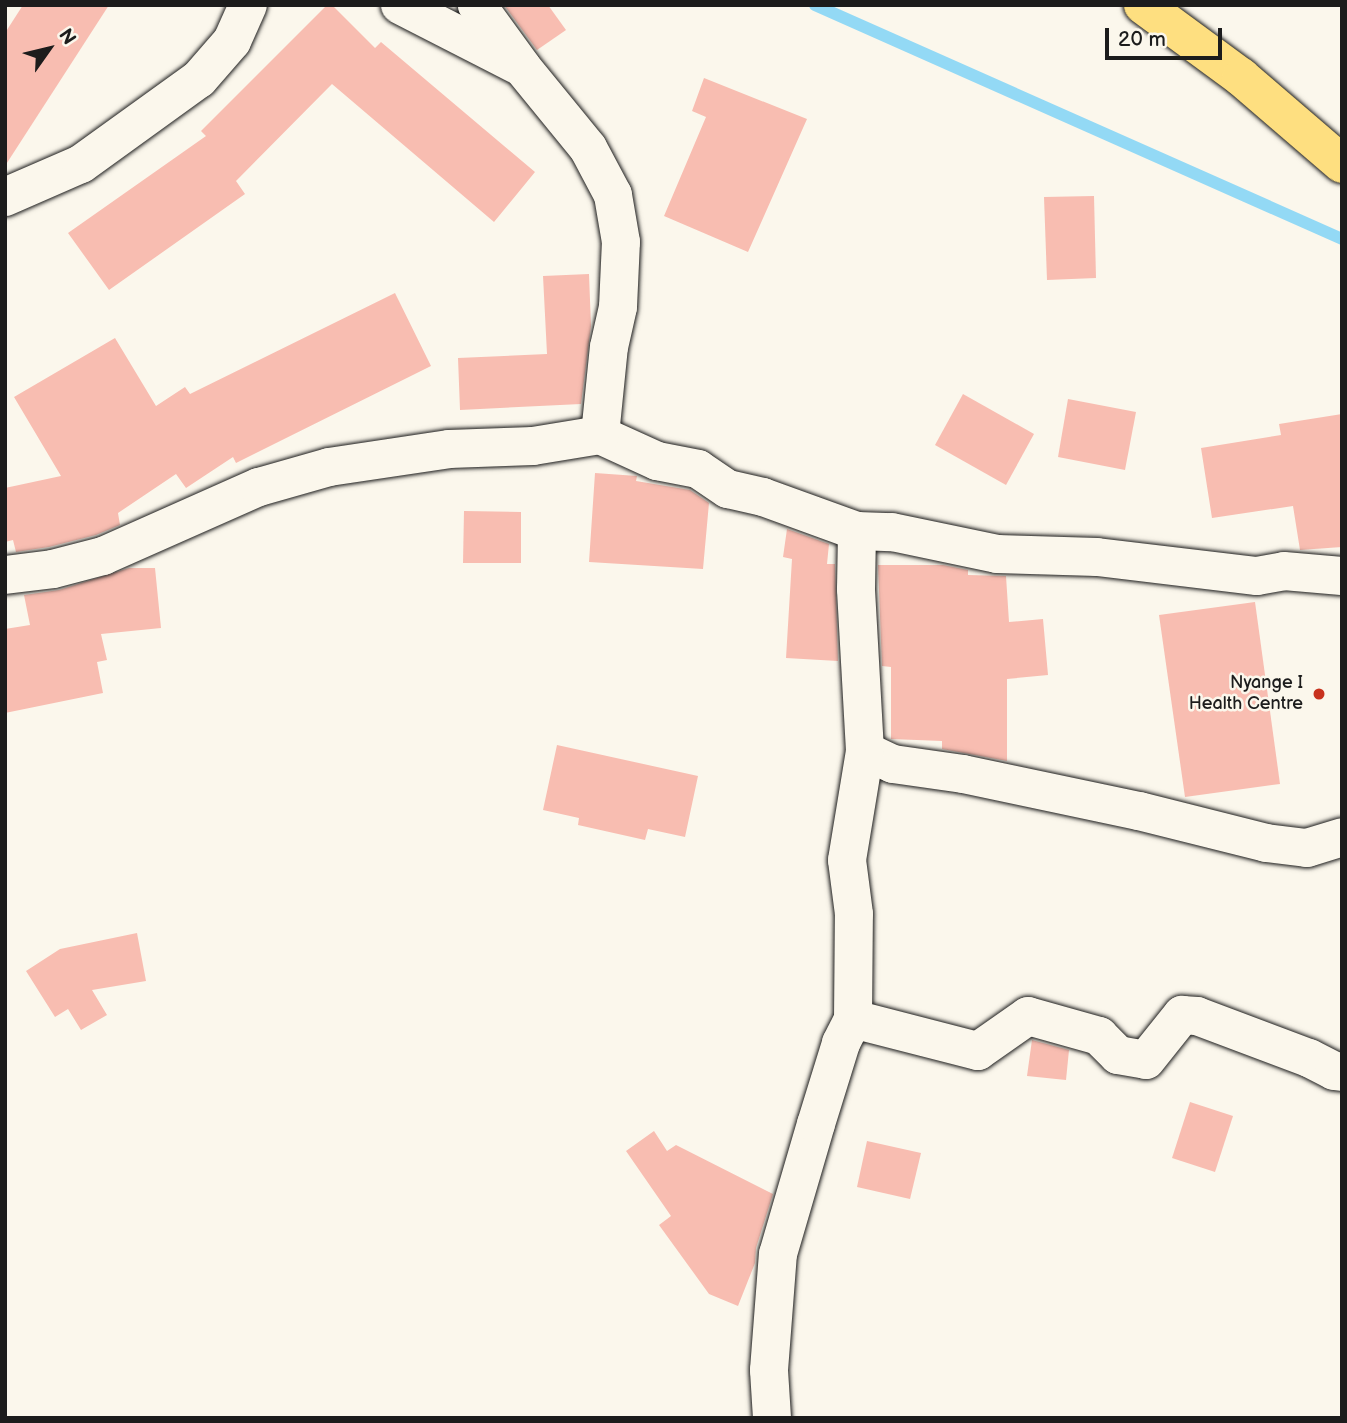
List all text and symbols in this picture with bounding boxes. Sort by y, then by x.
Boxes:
north arrow [14,14,84,84]
scale bar [1109,14,1226,58]
text: N [53,25,80,49]
text: 20 m [1118,27,1166,52]
place label: Nyange I Health Centre [1189,673,1303,716]
marker: Nyange I Health Centre [1309,684,1329,704]

